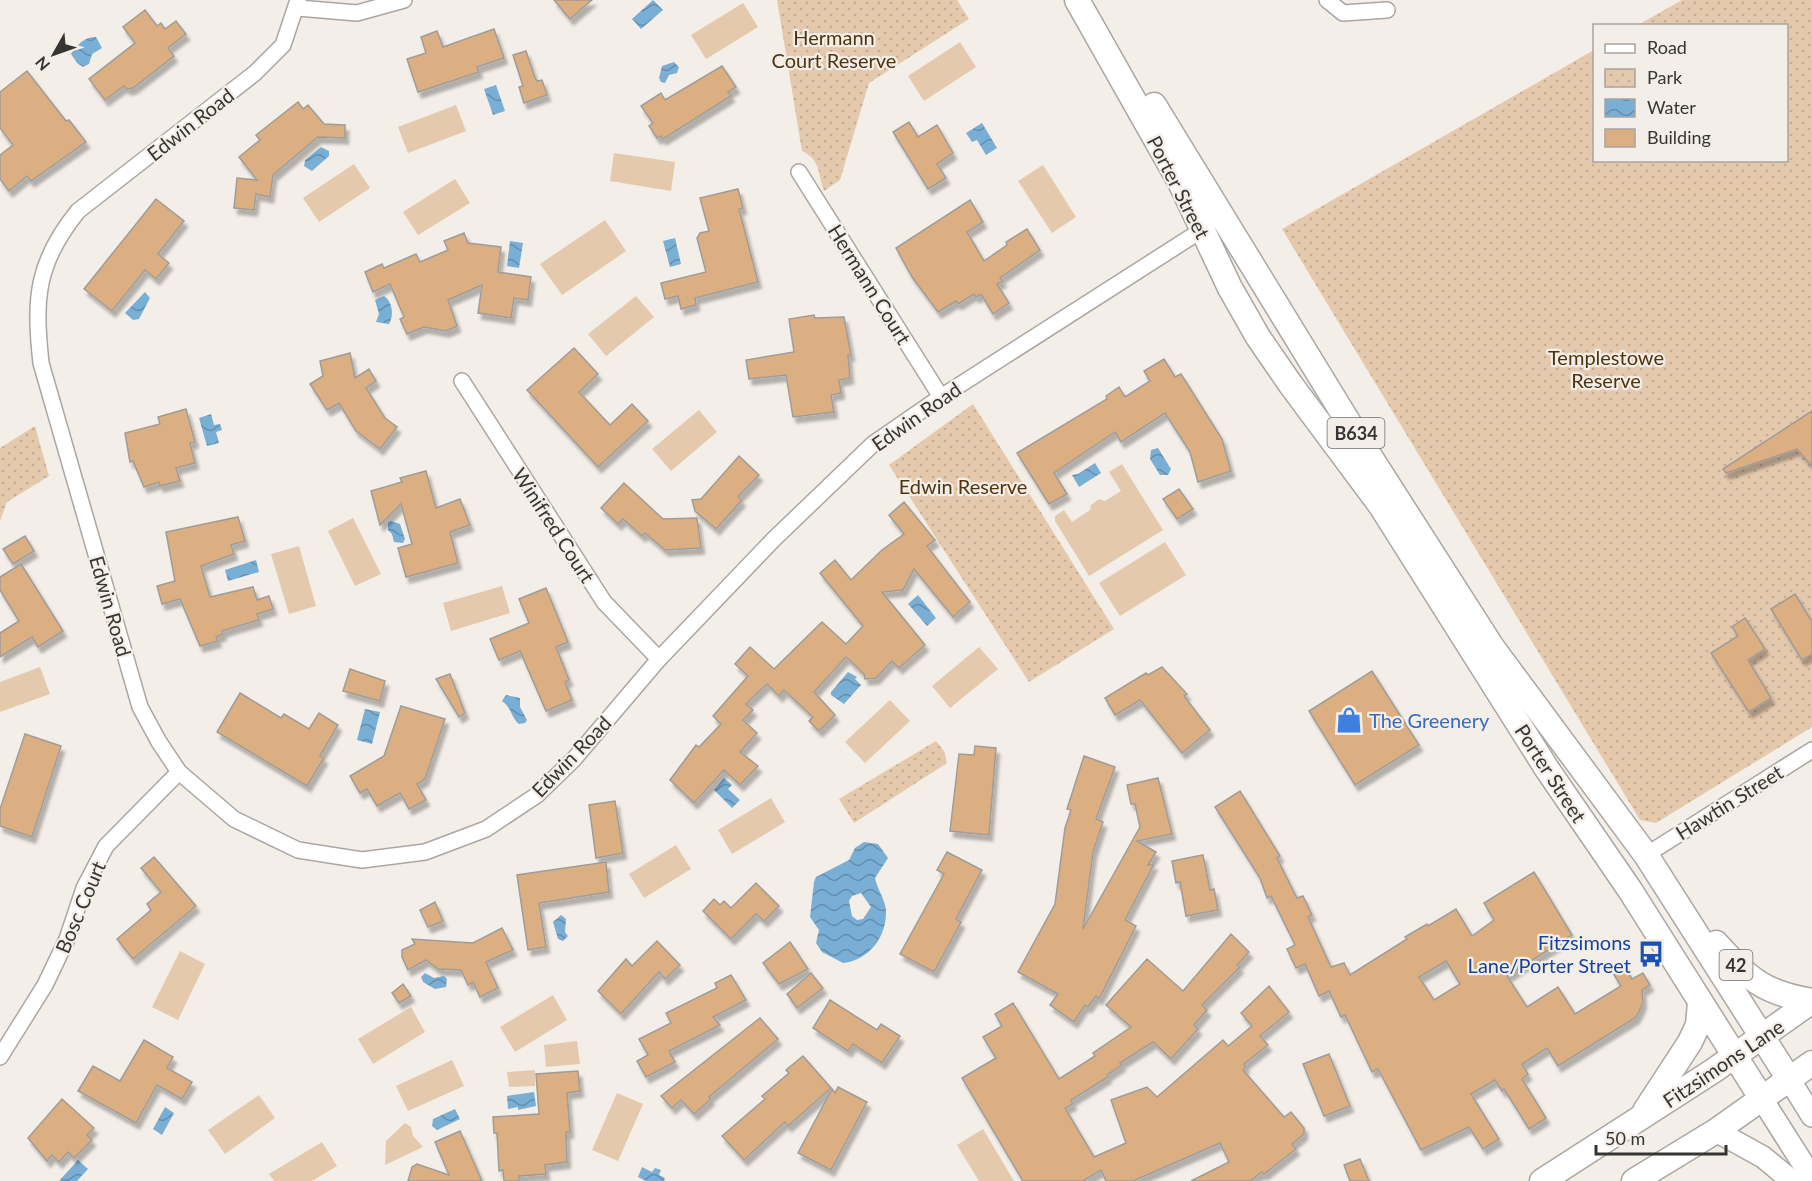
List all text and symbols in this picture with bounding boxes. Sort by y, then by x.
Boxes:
north arrow [24,24,84,84]
legend [1593,24,1788,162]
park label: Hermann Court Reserve [772,25,896,72]
text: Road [1647,36,1687,58]
text: N [31,53,53,75]
text: Park [1647,66,1683,88]
street label: Edwin Road [142,83,238,165]
text: Water [1647,96,1696,118]
text: Building [1647,126,1711,148]
street label: Porter Street [1143,131,1215,243]
street label: Hermann Court [824,220,916,348]
park label: Templestowe Reserve [1548,345,1664,392]
street label: Edwin Road [867,376,965,456]
road number: B634 [1328,418,1384,448]
street label: Winifred Court [508,463,600,587]
park label: Edwin Reserve [899,474,1027,498]
street label: Edwin Road [85,553,137,659]
shop icon: The Greenery [1334,705,1364,735]
place label: The Greenery [1369,708,1490,732]
street label: Edwin Road [526,710,616,802]
street label: Porter Street [1510,719,1592,827]
street label: Hawtin Street [1671,760,1787,844]
street label: Bosc Court [50,857,110,957]
place label: Fitzsimons Lane/Porter Street [1468,930,1631,977]
bus stop icon: Fitzsimons Lane/Porter Street [1636,939,1666,969]
road number: 42 [1720,950,1752,980]
street label: Fitzsimons Lane [1658,1014,1788,1112]
scale bar [1596,1118,1726,1156]
text: 50 m [1605,1127,1645,1149]

